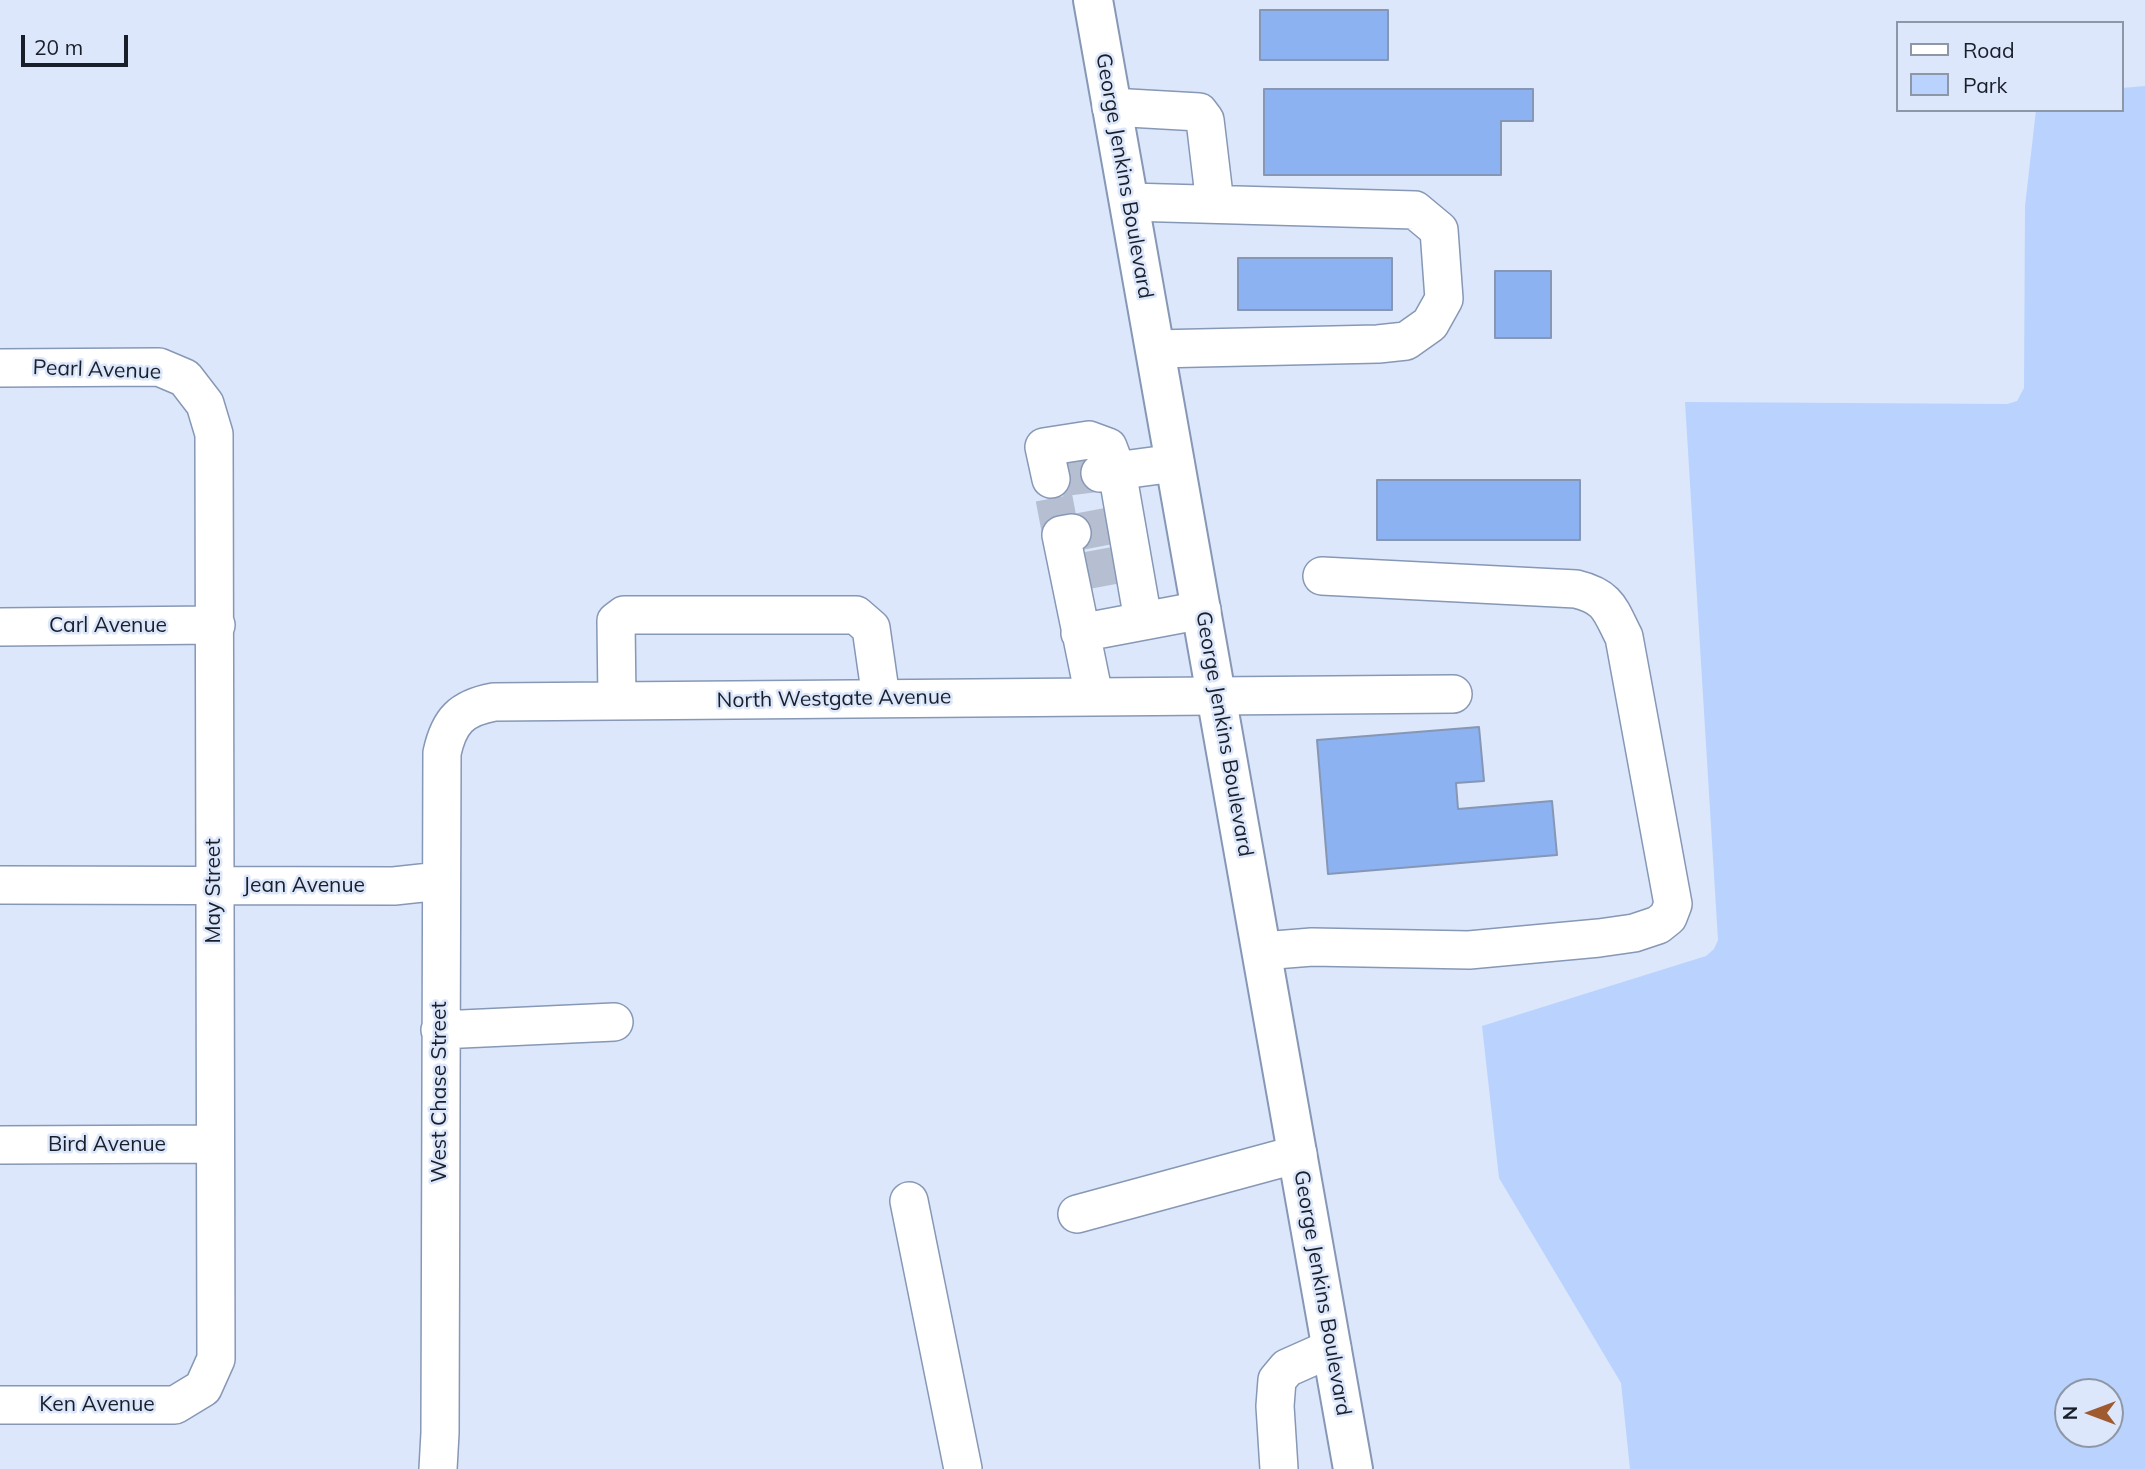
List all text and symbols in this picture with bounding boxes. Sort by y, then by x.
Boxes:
scale bar [24,21,131,65]
legend [1896,21,2124,112]
text: 20 m [34,34,83,60]
text: Road [1963,37,2014,63]
street label: George Jenkins Boulevard [1090,51,1158,301]
text: Park [1963,72,2007,98]
street label: Pearl Avenue [32,355,162,385]
street label: George Jenkins Boulevard [1190,609,1258,859]
street label: Carl Avenue [49,613,167,639]
street label: North Westgate Avenue [716,684,952,714]
street label: May Street [201,838,227,944]
street label: Jean Avenue [243,873,365,899]
street label: West Chase Street [427,1001,453,1183]
street label: Bird Avenue [48,1132,166,1158]
street label: George Jenkins Boulevard [1288,1168,1356,1418]
north arrow [2054,1378,2124,1448]
street label: Ken Avenue [39,1392,155,1418]
text: N [2058,1406,2082,1420]

